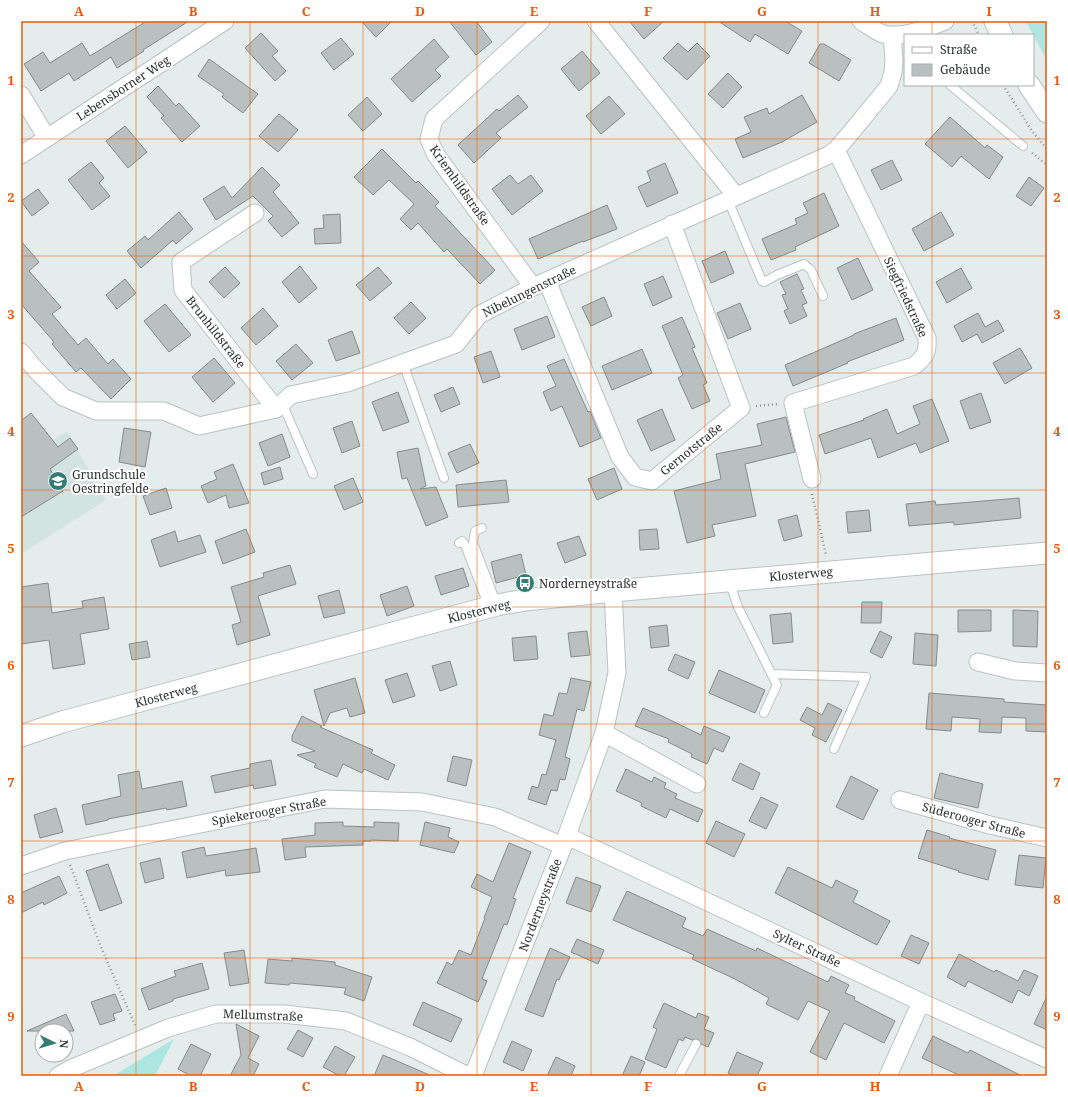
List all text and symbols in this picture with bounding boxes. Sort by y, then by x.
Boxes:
text: A [74,2,84,20]
text: B [189,2,198,20]
text: C [302,2,311,20]
text: D [415,2,425,20]
text: E [530,2,539,20]
text: F [644,2,652,20]
text: G [757,2,767,20]
text: H [870,2,881,20]
text: I [986,2,992,20]
legend [904,34,1034,86]
text: Straße [940,41,977,58]
street label: Lebensborner Weg [73,51,174,125]
text: Gebäude [940,61,991,78]
text: 1 [7,71,15,89]
text: 1 [1053,71,1061,89]
street label: Kriemhildstraße [426,142,494,228]
text: 2 [7,188,15,206]
text: 2 [1053,188,1061,206]
street label: Siegfriedstraße [880,254,932,340]
street label: Nibelungenstraße [479,261,579,321]
street label: Brunhildstraße [182,292,250,372]
text: 3 [7,305,15,323]
text: 3 [1053,305,1061,323]
street label: Gernotstraße [656,419,726,479]
text: 4 [7,422,15,440]
text: 4 [1053,422,1061,440]
place label: Grundschule Oestringfelde [72,466,149,497]
school or university icon: Grundschule Oestringfelde [47,470,69,492]
text: 5 [7,539,15,557]
text: 5 [1053,539,1061,557]
street label: Klosterweg [768,563,834,585]
bus stop icon: Norderneystraße [514,572,536,594]
place label: Norderneystraße [539,575,637,592]
street label: Klosterweg [446,595,513,627]
text: 6 [7,656,15,674]
text: 6 [1053,656,1061,674]
street label: Klosterweg [133,678,200,711]
text: 7 [7,773,15,791]
text: 7 [1053,773,1061,791]
street label: Spiekerooger Straße [211,793,327,829]
street label: Süderooger Straße [921,798,1027,842]
street label: Norderneystraße [514,856,566,954]
text: 8 [7,890,15,908]
text: 8 [1053,890,1061,908]
street label: Sylter Straße [770,925,844,971]
street label: Mellumstraße [223,1005,303,1025]
text: 9 [7,1007,15,1025]
text: 9 [1053,1007,1061,1025]
north arrow [34,1023,74,1063]
text: N [57,1039,72,1049]
text: A [74,1077,84,1095]
text: B [189,1077,198,1095]
text: C [302,1077,311,1095]
text: D [415,1077,425,1095]
text: E [530,1077,539,1095]
text: F [644,1077,652,1095]
text: G [757,1077,767,1095]
text: H [870,1077,881,1095]
text: I [986,1077,992,1095]

